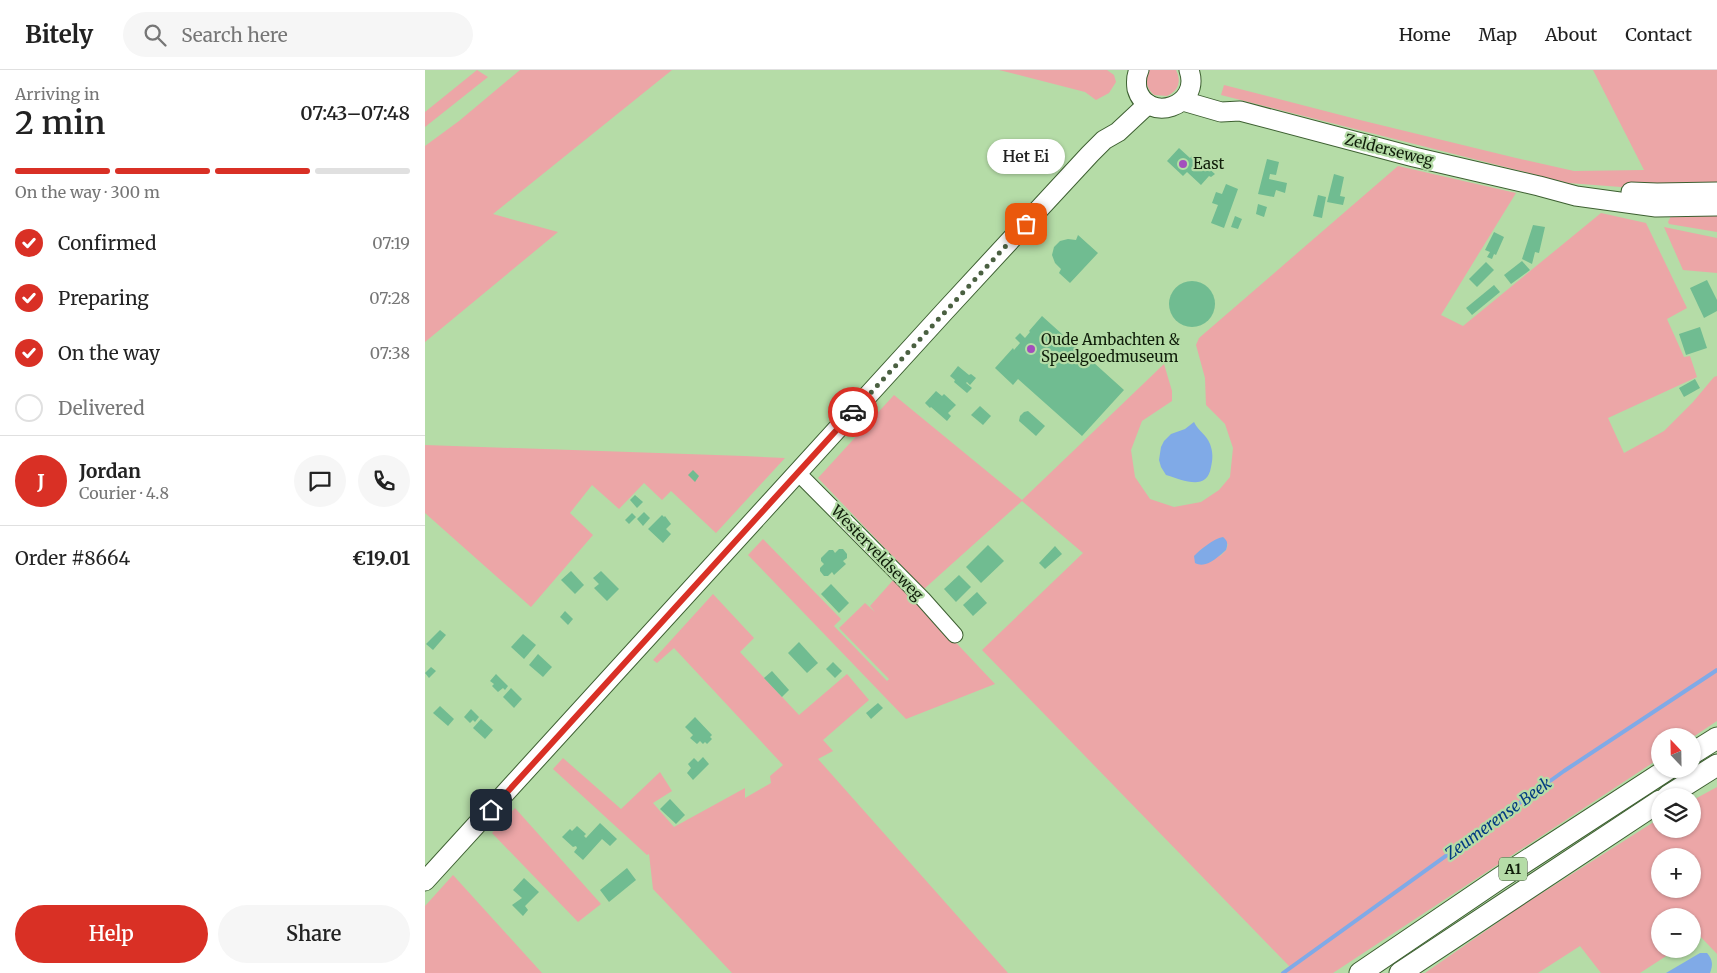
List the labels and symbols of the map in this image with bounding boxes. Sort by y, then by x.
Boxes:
street label: Zelderseweg [1343,129,1435,170]
callout: Het Ei [987,139,1065,174]
place label: East [1193,154,1224,173]
marker: East [1177,158,1189,170]
pin [1005,203,1047,245]
place label: Oude Ambachten & Speelgoedmuseum [1041,330,1180,366]
marker: Oude Ambachten & Speelgoedmuseum [1025,343,1037,355]
courier [828,387,878,437]
street label: Westerveldseweg [826,500,928,604]
north arrow [1651,728,1701,778]
water label: Zeumerense Beek [1440,773,1555,864]
pin [470,789,512,831]
road number: A1 [1499,858,1527,881]

